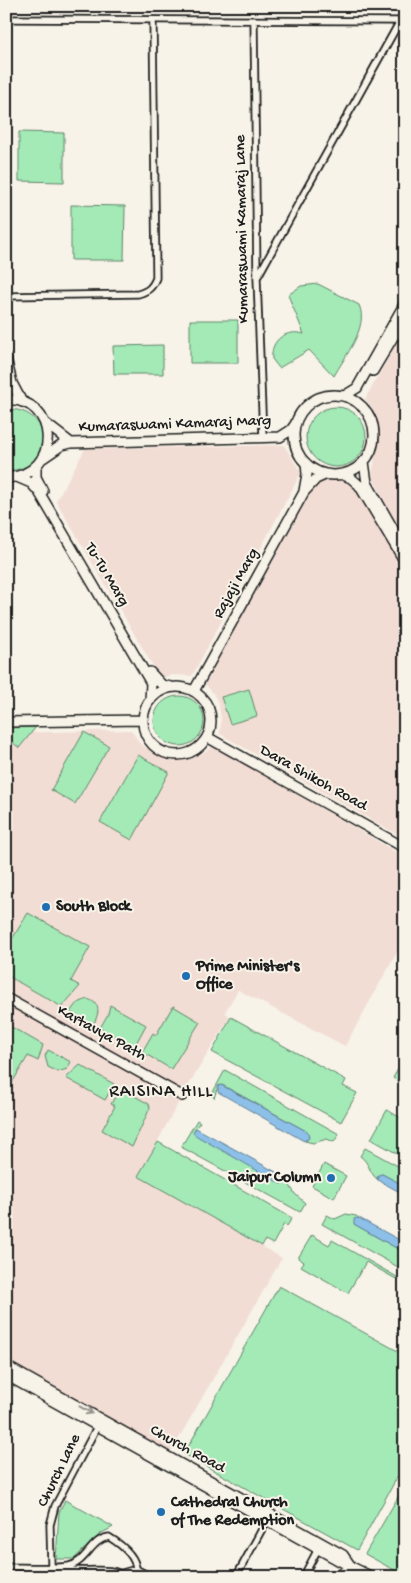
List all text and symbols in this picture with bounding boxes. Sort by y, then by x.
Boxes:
street label: Kumaraswami Kamaraj Lane [232,134,254,323]
street label: Kumaraswami Kamaraj Marg [78,412,272,438]
street label: Tu-Tu Marg [79,539,132,610]
street label: Rajaji Marg [210,546,264,622]
street label: Dara Shikoh Road [255,741,371,817]
place label: South Block [56,898,133,917]
marker: South Block [40,901,52,913]
place label: Prime Minister's Office [195,958,300,995]
marker: Prime Minister's Office [180,970,192,982]
street label: Kartavya Path [53,1002,149,1067]
district label: RAISINA HILL [109,1082,213,1103]
place label: Jaipur Column [227,1169,321,1188]
marker: Jaipur Column [325,1172,337,1184]
one-way arrow [78,1406,93,1415]
street label: Church Road [146,1422,229,1479]
street label: Church Lane [34,1431,86,1511]
place label: Cathedral Church of The Redemption [170,1494,295,1531]
marker: Cathedral Church of The Redemption [155,1506,167,1518]

